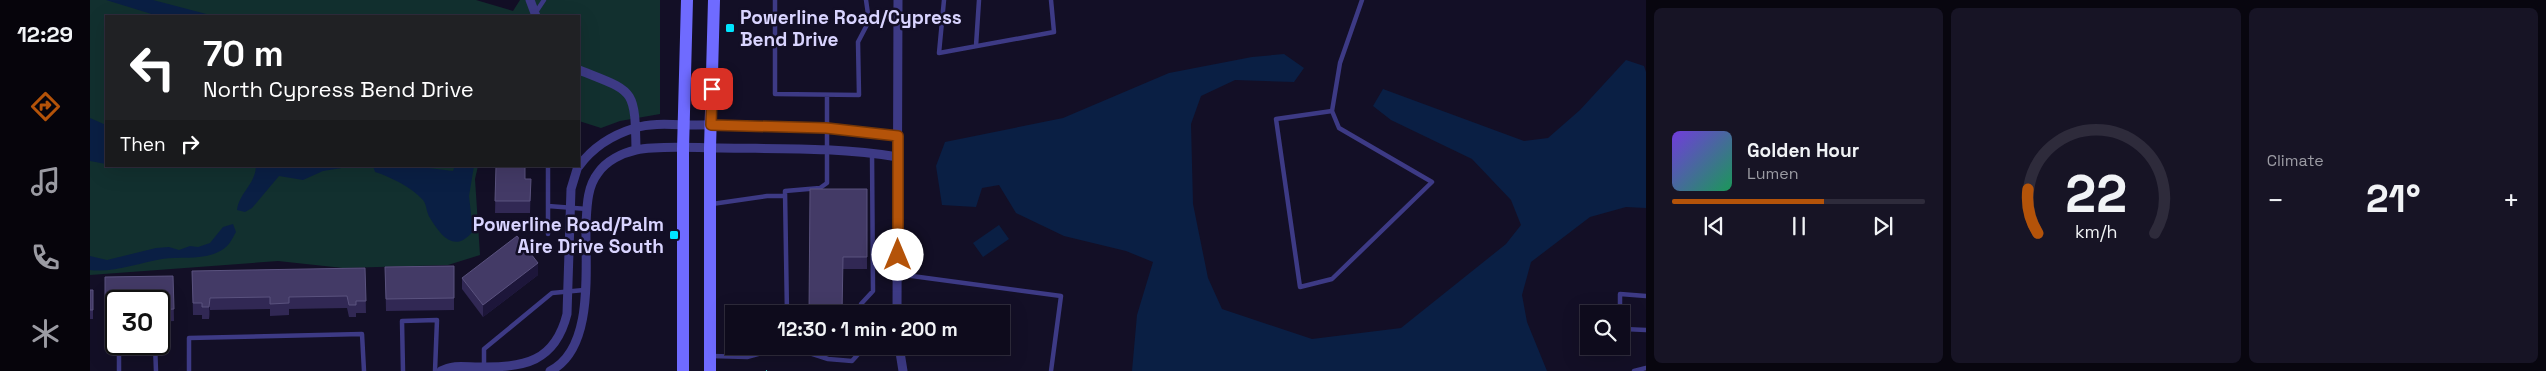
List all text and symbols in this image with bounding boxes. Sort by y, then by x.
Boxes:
place label: Powerline Road/Cypress Bend Drive [740,5,962,52]
text: 12:29 [17,20,73,48]
marker: Powerline Road/Cypress Bend Drive [724,22,736,34]
text: 70 m [203,32,284,76]
icon: left [120,35,185,100]
pin [691,68,733,110]
text: North Cypress Bend Drive [203,75,474,103]
icon: arrive [698,75,726,103]
icon: directions [28,89,63,124]
icon: right [176,130,204,158]
text: Then [120,132,166,157]
text: Golden Hour [1747,138,1859,163]
text: Climate [2267,150,2324,171]
text: 22 [2065,161,2127,227]
text: Lumen [1747,163,1799,184]
icon: music [28,164,63,199]
text: 21° [2366,175,2421,223]
text: − [2267,182,2284,218]
text: + [2503,182,2520,218]
place label: Powerline Road/Palm Aire Drive South [473,212,664,259]
icon: previous [1700,212,1728,240]
icon: pause [1785,212,1813,240]
icon: next [1869,212,1897,240]
text: km/h [2075,220,2117,243]
position arrow [871,228,923,280]
marker: Powerline Road/Palm Aire Drive South [668,229,680,241]
icon: phone [28,240,63,275]
speed limit sign: 30 [105,290,170,355]
map controls [1580,305,1630,355]
button: search [1580,305,1630,355]
icon: climate [28,316,63,351]
text: 12:30 · 1 min · 200 m [777,317,958,342]

